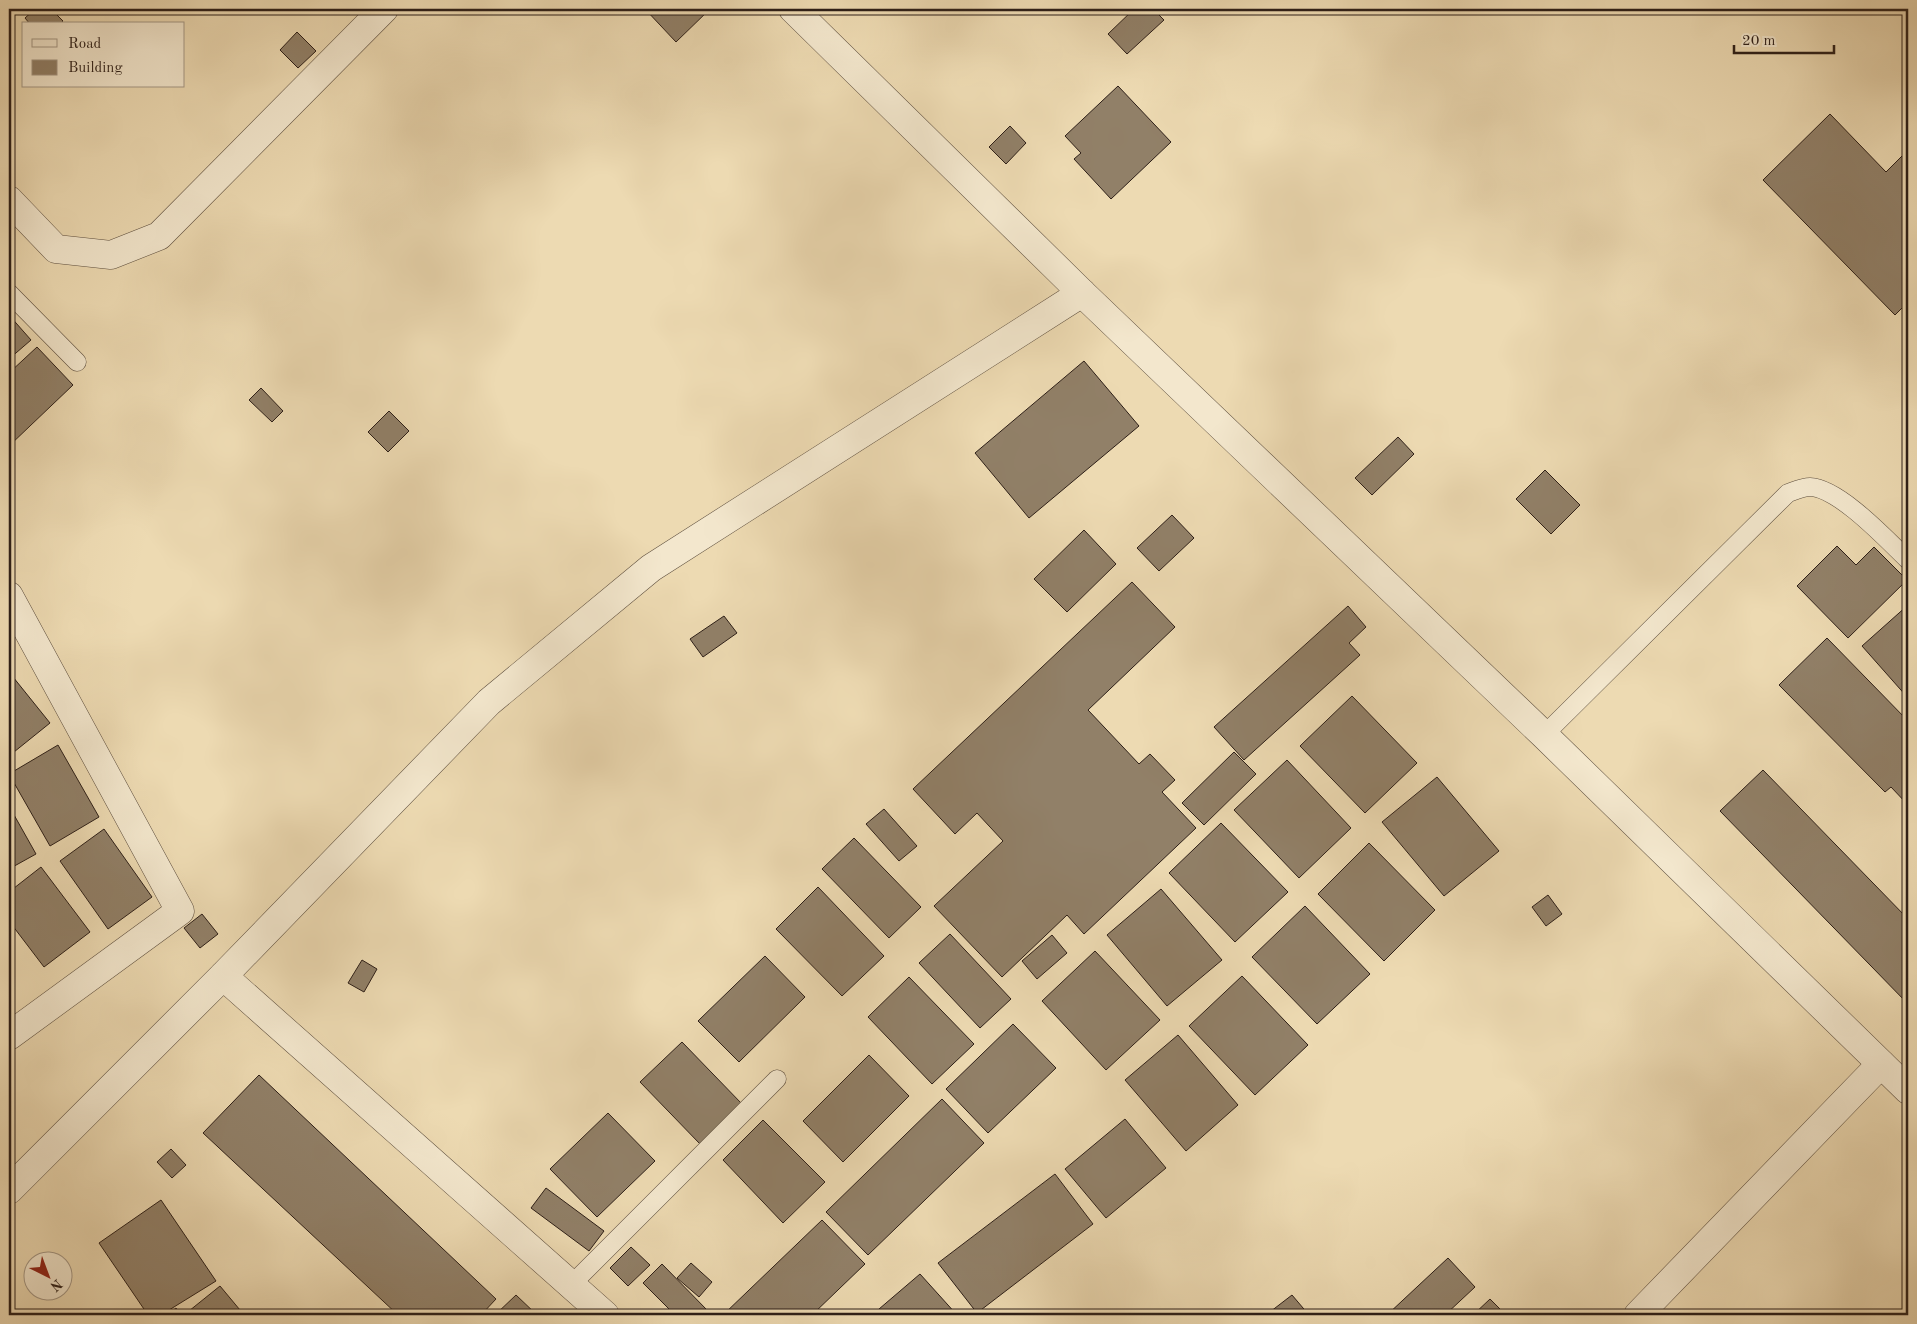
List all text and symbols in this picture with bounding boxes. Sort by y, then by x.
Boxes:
legend [22,22,185,88]
scale bar [1734,22,1834,54]
text: 20 m [1742,34,1776,49]
text: Road [68,37,102,52]
text: Building [68,61,123,76]
north arrow [22,1252,72,1302]
text: N [47,1276,65,1294]

